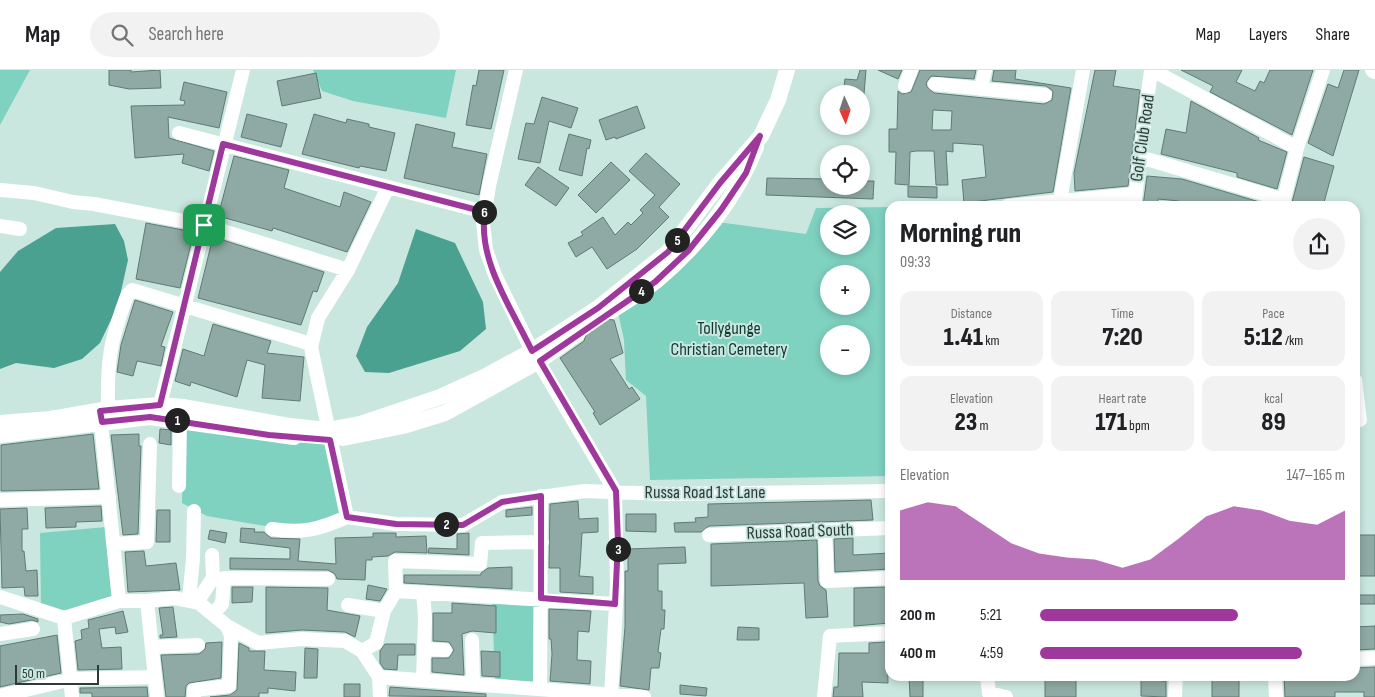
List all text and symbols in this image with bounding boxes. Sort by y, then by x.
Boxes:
search box [90,12,440,57]
text: Map [25,20,60,49]
icon: search [108,21,136,49]
text: Search here [148,23,224,46]
text: Map [1196,24,1221,45]
text: Layers [1249,24,1288,45]
text: Share [1316,24,1350,45]
north arrow [820,85,870,135]
map controls [820,85,870,375]
street label: Golf Club Road [1126,93,1159,183]
button: locate [820,145,870,195]
pin: 6 [472,200,496,224]
pin [183,204,225,246]
text: 6 [481,204,488,221]
button: layers [820,205,870,255]
icon: arrive [190,211,218,239]
text: Morning run [900,217,1021,250]
button: share [1293,218,1345,270]
pin: 5 [664,228,690,252]
text: 5 [674,232,681,249]
text: 09:33 [900,253,931,272]
button: + [820,265,870,315]
pin: 4 [628,278,654,304]
text: 4 [638,283,645,300]
text: Distance [951,305,992,322]
text: Time [1111,305,1134,322]
text: Pace [1262,305,1285,322]
park label: Tollygunge Christian Cemetery [670,318,788,360]
text: 1.41 [943,322,983,353]
text: 7:20 [1102,322,1143,353]
text: 5:12 [1244,322,1283,353]
button: − [820,325,870,375]
text: km [983,332,1000,349]
text: /km [1283,332,1303,349]
text: Elevation [950,390,993,407]
text: Heart rate [1099,390,1146,407]
text: kcal [1264,390,1283,407]
text: 23 [955,407,977,438]
text: 171 [1095,407,1127,438]
text: 89 [1261,407,1286,438]
pin: 1 [164,408,190,432]
text: 1 [175,412,180,429]
text: m [977,417,989,434]
text: bpm [1127,417,1150,434]
text: Elevation [900,466,949,485]
text: 147–165 m [1286,466,1345,485]
street label: Russa Road 1st Lane [645,482,765,503]
pin: 2 [434,512,458,536]
text: 2 [443,516,450,533]
street label: Russa Road South [746,519,854,544]
pin: 3 [606,536,630,562]
text: 3 [615,541,622,558]
text: 200 m [900,606,935,625]
text: 5:21 [980,606,1002,625]
text: 400 m [900,644,936,663]
text: 4:59 [980,644,1003,663]
scale bar [15,662,99,685]
text: 50 m [22,665,45,682]

